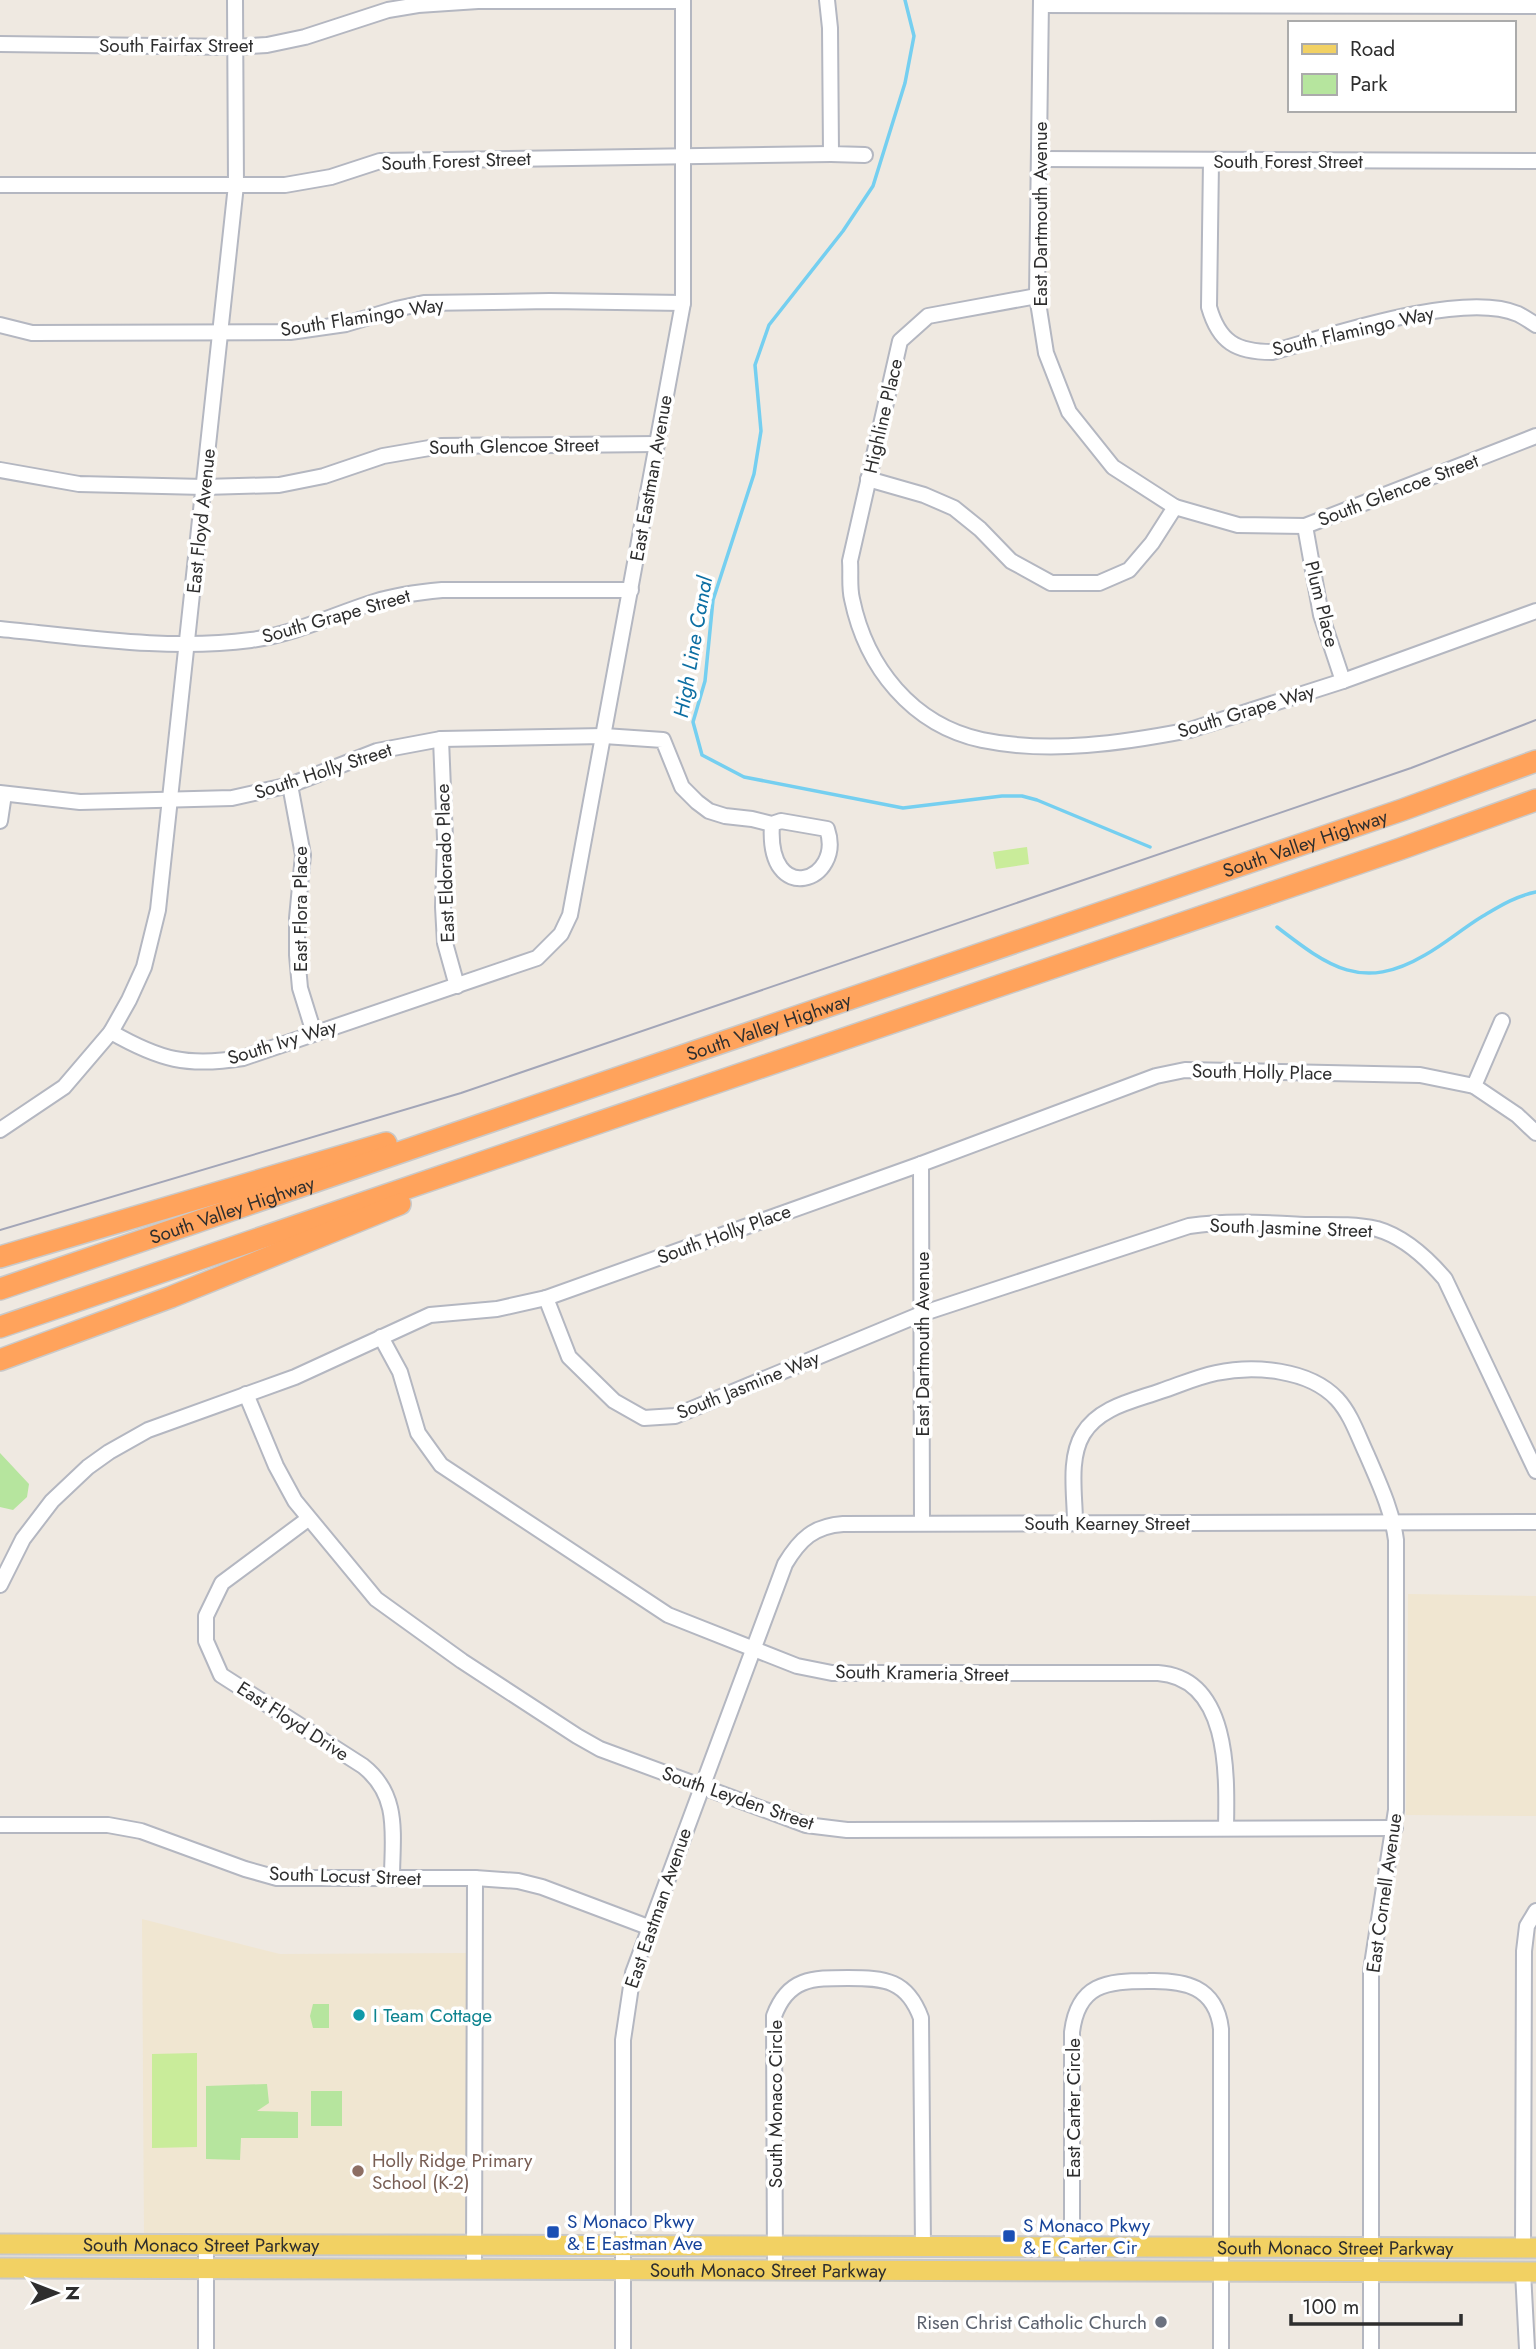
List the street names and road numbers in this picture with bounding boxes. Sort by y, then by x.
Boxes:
street label: South Fairfax Street [99,32,253,59]
street label: East Dartmouth Avenue [1027,121,1054,307]
street label: South Forest Street [381,145,532,177]
street label: South Forest Street [1213,148,1363,175]
street label: South Flamingo Way [278,291,446,343]
street label: South Flamingo Way [1270,299,1437,363]
street label: Highline Place [857,356,909,476]
street label: East Eastman Avenue [623,393,679,563]
street label: South Glencoe Street [429,431,600,461]
street label: East Floyd Avenue [180,447,222,595]
street label: South Glencoe Street [1314,447,1483,533]
street label: Plum Place [1298,558,1346,650]
street label: South Grape Street [259,582,414,650]
street label: South Grape Way [1174,677,1318,745]
street label: South Holly Street [251,736,396,806]
street label: East Eldorado Place [429,783,461,943]
street label: South Valley Highway [1219,802,1392,884]
street label: East Flora Place [287,846,314,972]
street label: South Valley Highway [682,986,855,1067]
street label: South Ivy Way [224,1012,341,1071]
street label: South Holly Place [1192,1057,1333,1087]
street label: South Valley Highway [146,1169,319,1250]
street label: South Holly Place [653,1197,795,1271]
street label: South Jasmine Street [1209,1212,1373,1244]
street label: East Dartmouth Avenue [909,1251,936,1437]
street label: South Jasmine Way [673,1344,824,1426]
street label: South Kearney Street [1024,1510,1190,1537]
street label: South Krameria Street [835,1658,1009,1688]
street label: East Floyd Drive [232,1675,354,1767]
street label: South Leyden Street [658,1759,818,1837]
street label: East Cornell Avenue [1359,1811,1409,1975]
street label: East Eastman Avenue [618,1824,698,1992]
street label: South Locust Street [268,1860,422,1892]
street label: South Monaco Circle [762,2020,789,2188]
street label: East Carter Circle [1060,2038,1087,2178]
street label: South Monaco Street Parkway [83,2231,320,2258]
street label: South Monaco Street Parkway [1217,2234,1454,2261]
street label: South Monaco Street Parkway [650,2256,887,2284]

